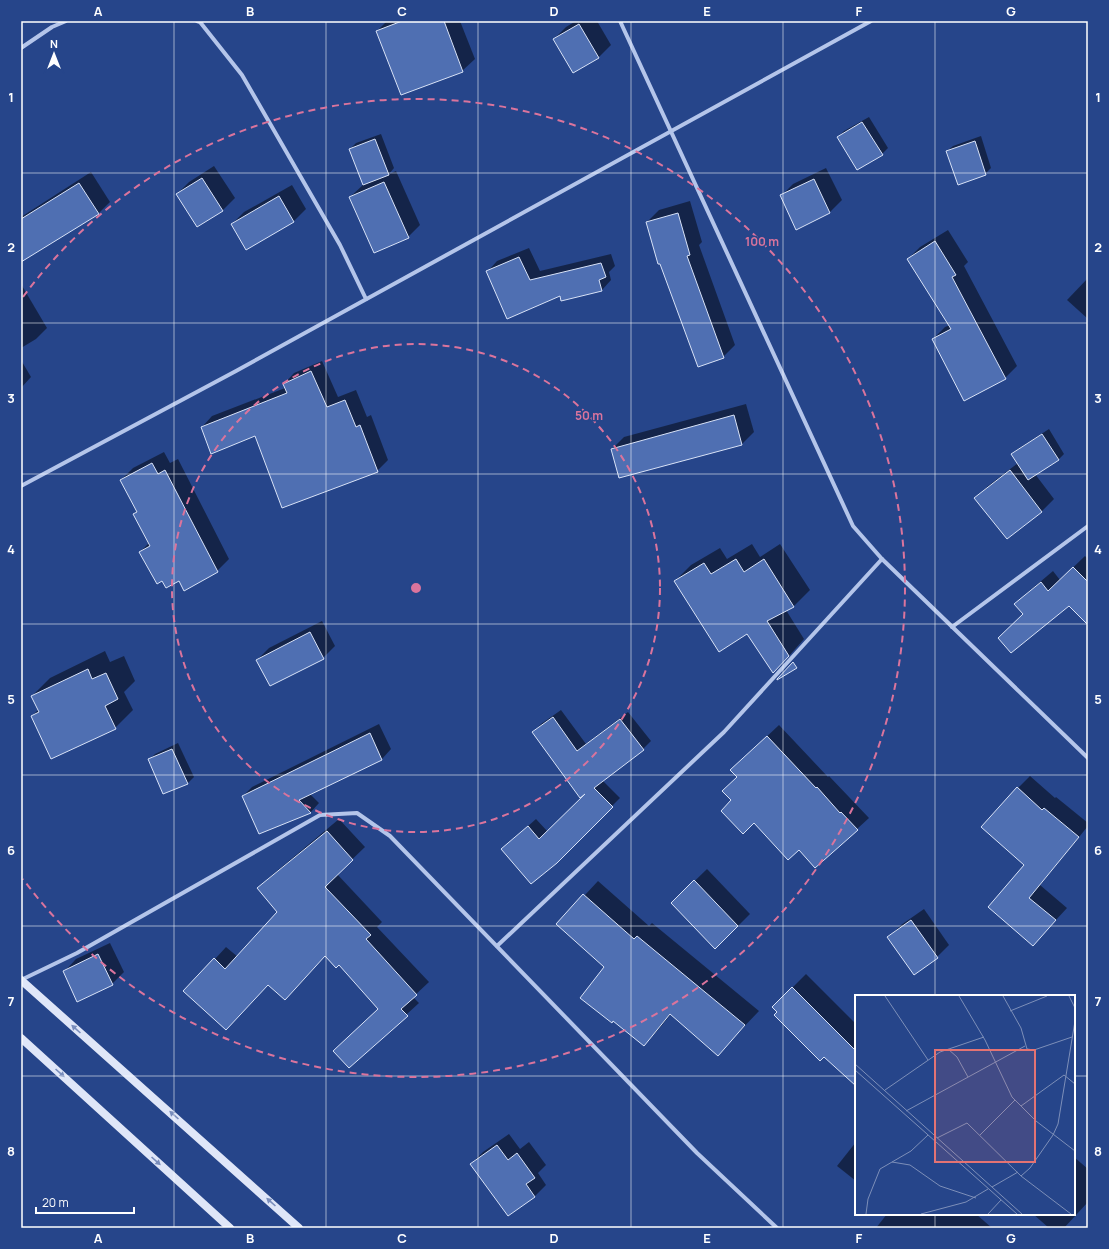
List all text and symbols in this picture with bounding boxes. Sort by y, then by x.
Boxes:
text: A [94,2,103,20]
text: B [246,2,254,20]
text: C [397,2,407,20]
text: D [549,2,559,20]
text: E [703,2,711,20]
text: F [856,2,863,20]
text: G [1006,2,1016,20]
north arrow [34,34,74,74]
text: N [50,36,58,51]
text: 1 [8,88,14,106]
text: 1 [1095,88,1101,106]
text: 100 m [745,233,779,250]
text: 2 [7,238,15,256]
text: 2 [1094,238,1102,256]
text: 3 [7,389,15,407]
text: 3 [1094,389,1102,407]
text: 50 m [575,407,603,424]
text: 4 [7,540,15,558]
text: 4 [1094,540,1102,558]
centre of rings [409,581,423,595]
text: 5 [7,690,15,708]
text: 5 [1094,690,1102,708]
text: 6 [7,841,15,859]
text: 6 [1094,841,1102,859]
text: 7 [8,992,15,1010]
text: 7 [1095,992,1102,1010]
inset map [855,995,1075,1215]
one-way arrow [71,1024,81,1034]
one-way arrow [55,1069,65,1078]
one-way arrow [168,1111,179,1120]
text: 8 [7,1142,15,1160]
text: 8 [1094,1142,1102,1160]
one-way arrow [152,1156,161,1165]
scale bar [36,1189,134,1215]
text: 20 m [42,1194,69,1211]
one-way arrow [265,1197,276,1206]
text: A [94,1229,103,1247]
text: B [246,1229,254,1247]
text: C [397,1229,407,1247]
text: D [549,1229,559,1247]
text: E [703,1229,711,1247]
text: F [856,1229,863,1247]
text: G [1006,1229,1016,1247]

